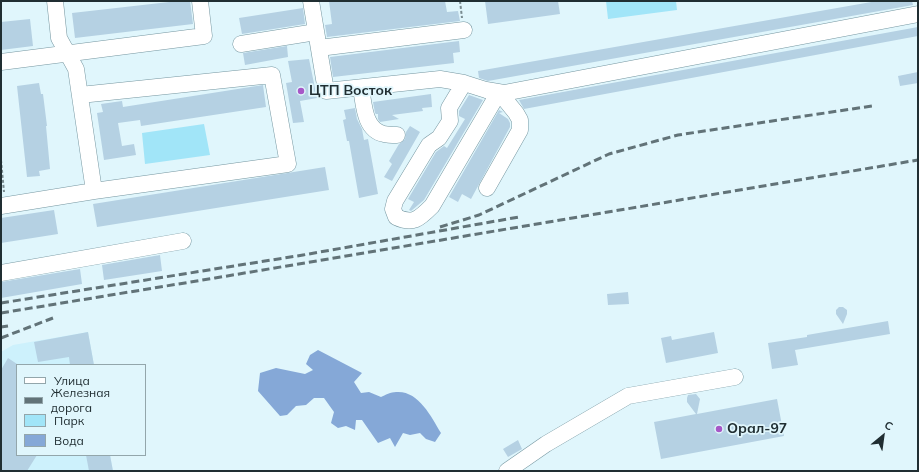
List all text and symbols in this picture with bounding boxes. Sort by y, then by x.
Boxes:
place label: ЦТП Восток [309,83,392,99]
marker: ЦТП Восток [296,86,306,96]
legend [16,364,146,456]
text: Улица [54,373,90,388]
text: Железная дорога [51,385,110,415]
text: Парк [54,413,84,428]
north arrow [863,416,903,456]
text: С [882,418,896,433]
place label: Орал-97 [727,421,787,437]
marker: Орал-97 [714,424,724,434]
text: Вода [54,433,84,448]

